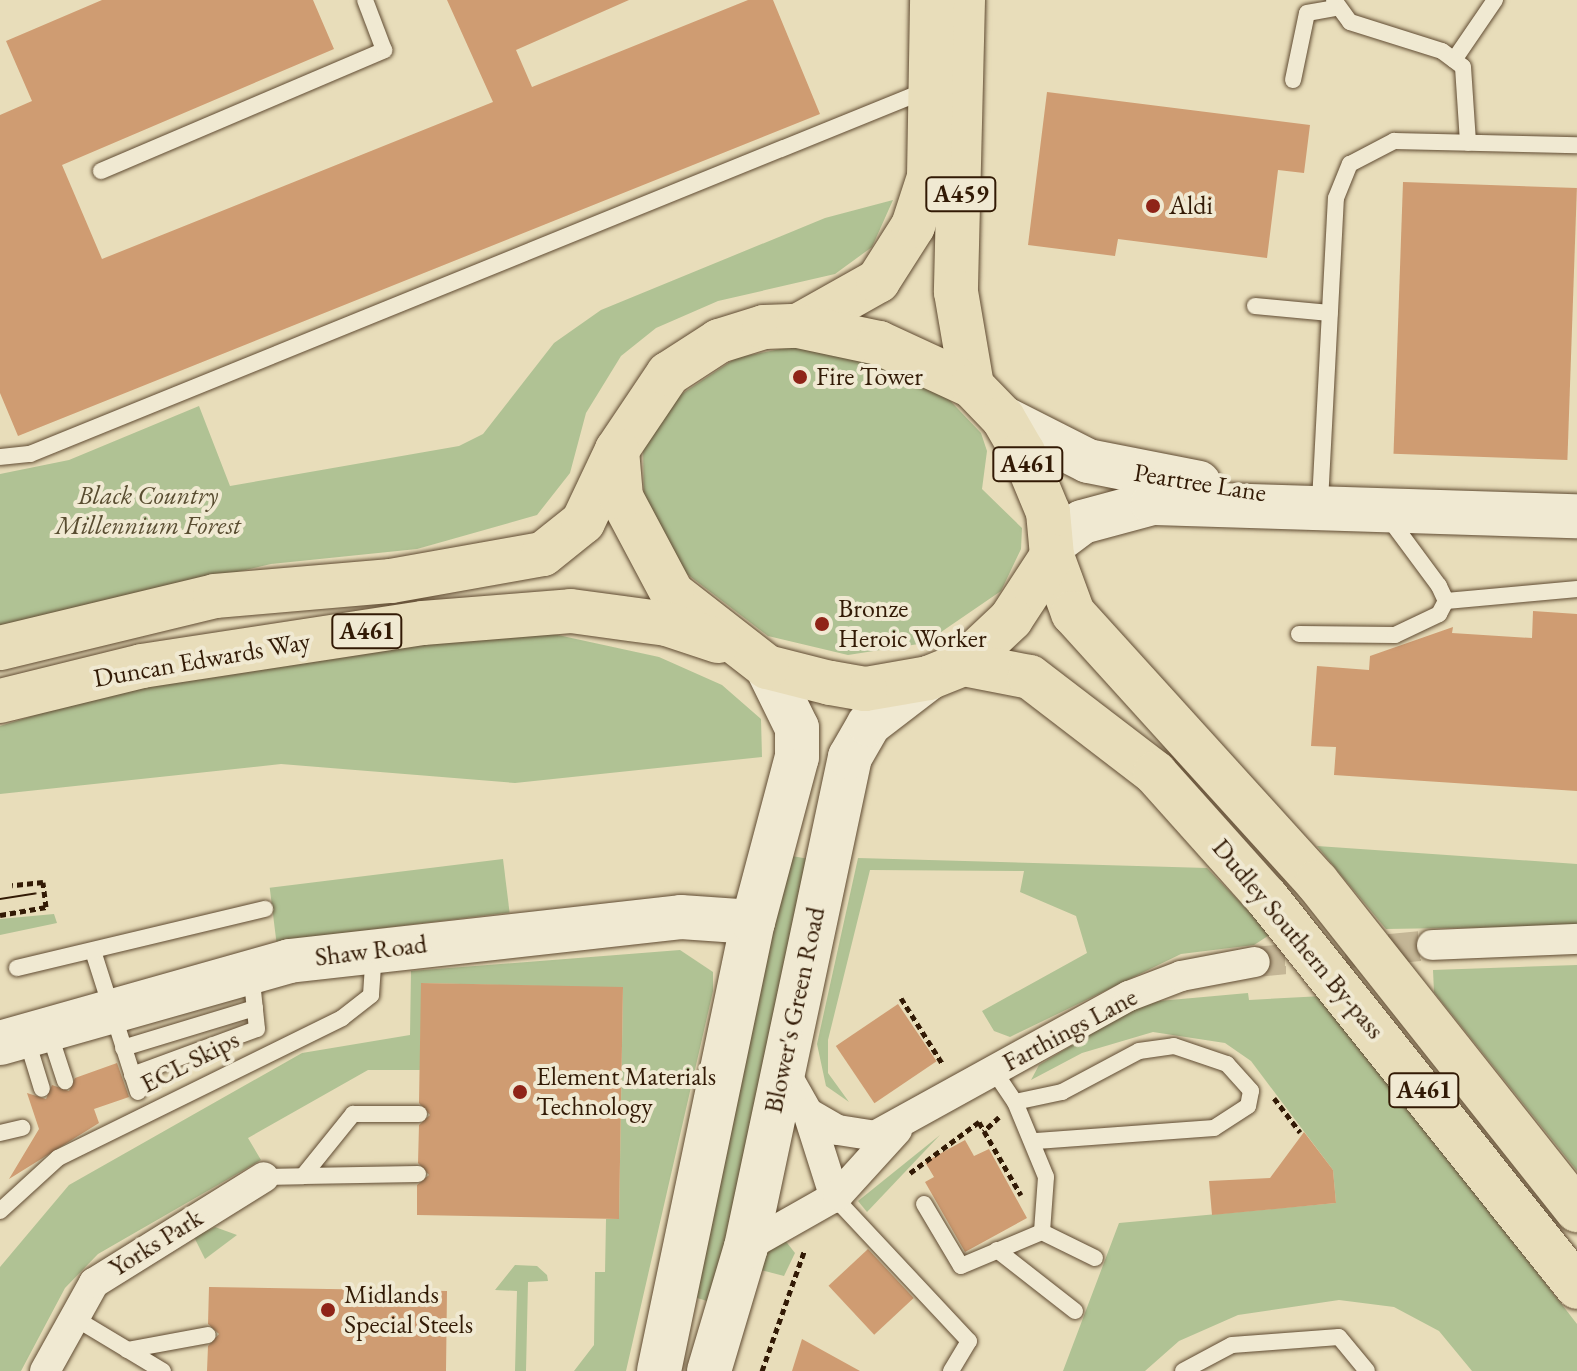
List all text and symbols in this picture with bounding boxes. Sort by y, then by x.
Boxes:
road number: A459 [925,174,997,214]
place label: Aldi [1169,190,1213,222]
marker: Aldi [1144,197,1162,215]
place label: Fire Tower [816,361,923,393]
marker: Fire Tower [791,368,809,386]
road number: A461 [992,444,1064,484]
street label: Peartree Lane [1132,457,1268,509]
park label: Black Country Millennium Forest [55,480,241,542]
place label: Bronze Heroic Worker [838,593,987,654]
road number: A461 [331,611,403,651]
marker: Bronze Heroic Worker [813,615,831,633]
street label: Duncan Edwards Way [91,626,313,694]
street label: Dudley Southern By-pass [1205,833,1391,1045]
street label: Blower's Green Road [758,904,832,1116]
street label: Shaw Road [313,929,429,973]
street label: Farthings Lane [998,982,1142,1078]
street label: ECL Skips [136,1024,244,1100]
place label: Element Materials Technology [536,1061,716,1122]
road number: A461 [1388,1070,1460,1110]
marker: Element Materials Technology [511,1083,529,1101]
street label: Yorks Park [104,1202,208,1284]
place label: Midlands Special Steels [344,1279,473,1340]
marker: Midlands Special Steels [319,1301,337,1319]

